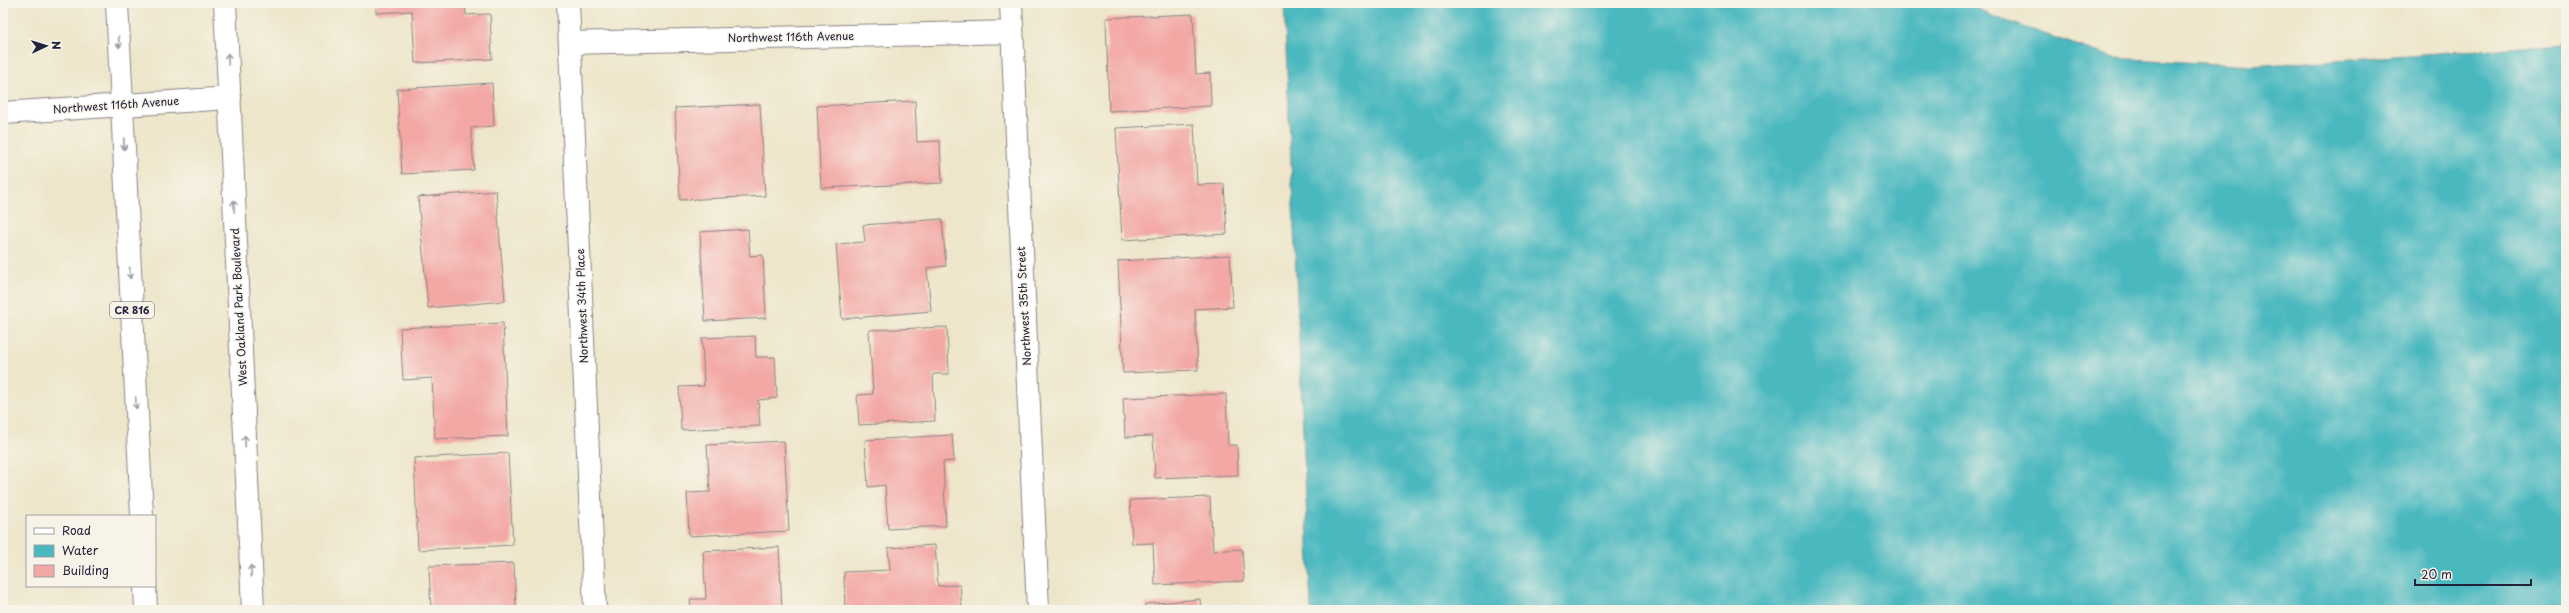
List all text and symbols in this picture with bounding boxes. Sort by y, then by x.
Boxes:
north arrow [26,26,66,66]
street label: Northwest 116th Avenue [728,27,854,46]
one-way arrow [116,35,123,48]
text: N [48,40,65,50]
one-way arrow [224,53,231,66]
street label: Northwest 116th Avenue [52,92,180,117]
one-way arrow [120,137,128,150]
one-way arrow [231,200,238,213]
street label: West Oakland Park Boulevard [226,227,251,386]
street label: Northwest 35th Street [1012,245,1035,366]
street label: Northwest 34th Place [571,248,592,364]
one-way arrow [127,266,134,279]
road number: CR 816 [110,302,154,318]
one-way arrow [133,396,140,409]
one-way arrow [242,435,249,448]
legend [26,515,156,587]
text: Road [62,521,91,539]
text: Water [62,541,99,559]
text: Building [62,561,109,579]
scale bar [2415,561,2531,587]
one-way arrow [248,565,255,578]
text: 20 m [2421,565,2452,583]

